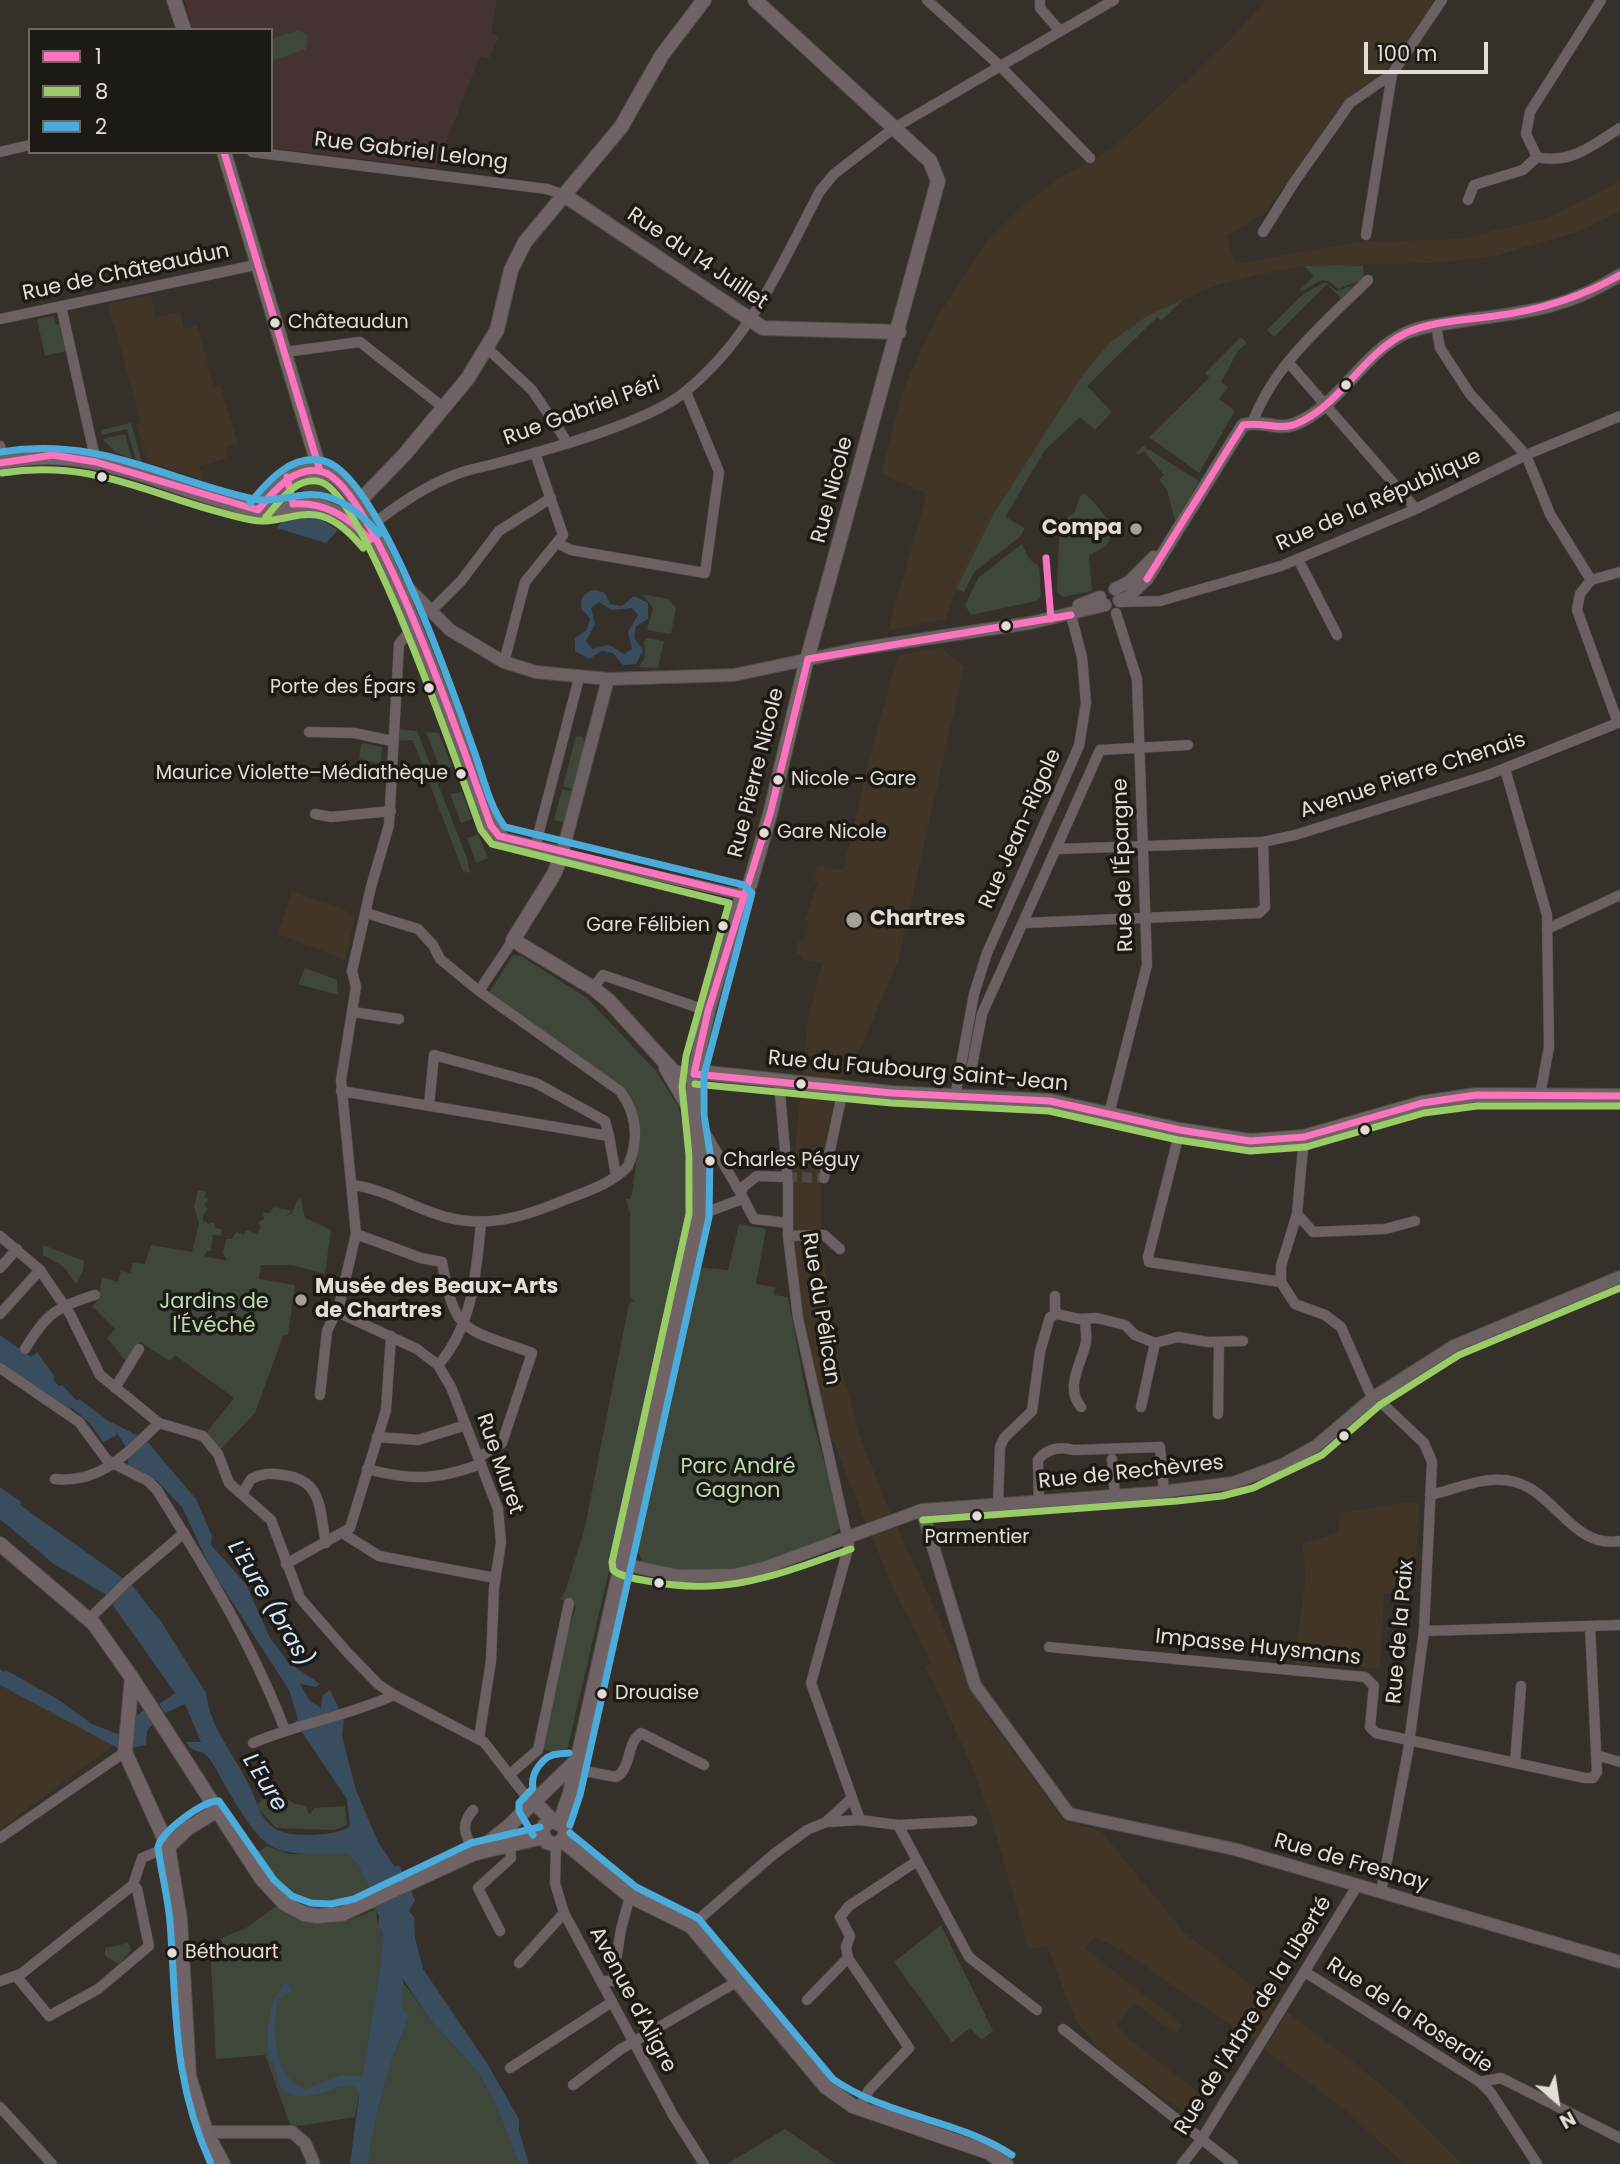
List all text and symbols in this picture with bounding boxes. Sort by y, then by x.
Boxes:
legend [28,28,273,154]
scale bar [1368,28,1492,72]
text: 100 m [1377,39,1437,68]
text: 1 [95,42,102,71]
text: 8 [95,77,108,106]
text: 2 [95,112,107,141]
street label: Rue Gabriel Lelong [313,128,509,176]
street label: Rue du 14 Juillet [622,203,772,315]
street label: Rue de Châteaudun [20,239,232,307]
place label: Châteaudun [288,312,409,334]
marker: Châteaudun [268,316,282,330]
street label: Rue Gabriel Péri [500,372,664,452]
unlabelled marker [1339,378,1353,392]
street label: Rue Nicole [807,434,859,546]
street label: Rue de la République [1273,444,1485,558]
unlabelled marker [95,470,109,484]
place label: Compa [1042,516,1122,542]
marker: Compa [1128,521,1144,537]
unlabelled marker [999,619,1013,633]
place label: Porte des Épars [270,677,416,699]
marker: Porte des Épars [422,681,436,695]
street label: Rue Pierre Nicole [724,686,790,860]
street label: Avenue Pierre Chenais [1297,728,1529,824]
street label: Rue Jean-Rigole [975,745,1067,913]
place label: Maurice Violette–Médiathèque [156,763,448,785]
marker: Maurice Violette–Médiathèque [454,767,468,781]
place label: Nicole - Gare [791,769,916,791]
marker: Nicole - Gare [771,773,785,787]
street label: Rue de l'Épargne [1108,778,1140,952]
place label: Gare Nicole [777,822,887,844]
marker: Gare Nicole [757,826,771,840]
place label: Chartres [870,907,966,933]
marker: Chartres [844,910,864,930]
place label: Gare Félibien [586,915,710,937]
marker: Gare Félibien [716,919,730,933]
street label: Rue du Faubourg Saint-Jean [767,1046,1069,1098]
unlabelled marker [794,1077,808,1091]
unlabelled marker [1358,1123,1372,1137]
place label: Charles Péguy [723,1150,860,1172]
marker: Charles Péguy [703,1154,717,1168]
street label: Rue du Pélican [796,1231,844,1387]
place label: Musée des Beaux-Arts de Chartres [315,1275,558,1325]
park label: Jardins de l'Évéché [159,1290,269,1340]
marker: Musée des Beaux-Arts de Chartres [293,1292,309,1308]
street label: Rue Muret [470,1410,528,1518]
unlabelled marker [1337,1429,1351,1443]
street label: Rue de Rechèvres [1037,1451,1225,1495]
park label: Parc André Gagnon [680,1455,796,1505]
marker: Parmentier [970,1509,984,1523]
place label: Parmentier [925,1527,1029,1549]
water label: L'Eure (bras) [221,1536,317,1672]
street label: Rue de la Paix [1382,1559,1420,1705]
unlabelled marker [652,1576,666,1590]
street label: Impasse Huysmans [1154,1625,1362,1671]
place label: Drouaise [615,1683,699,1705]
marker: Drouaise [595,1687,609,1701]
water label: L'Eure [236,1749,292,1817]
street label: Rue de Fresnay [1271,1829,1431,1897]
street label: Rue de l'Arbre de la Liberté [1170,1892,1338,2140]
street label: Avenue d'Aligre [583,1923,681,2077]
place label: Béthouart [185,1942,279,1964]
marker: Béthouart [165,1946,179,1960]
street label: Rue de la Roseraie [1321,1953,1497,2079]
north arrow [1522,2066,1592,2136]
text: N [1555,2105,1580,2135]

